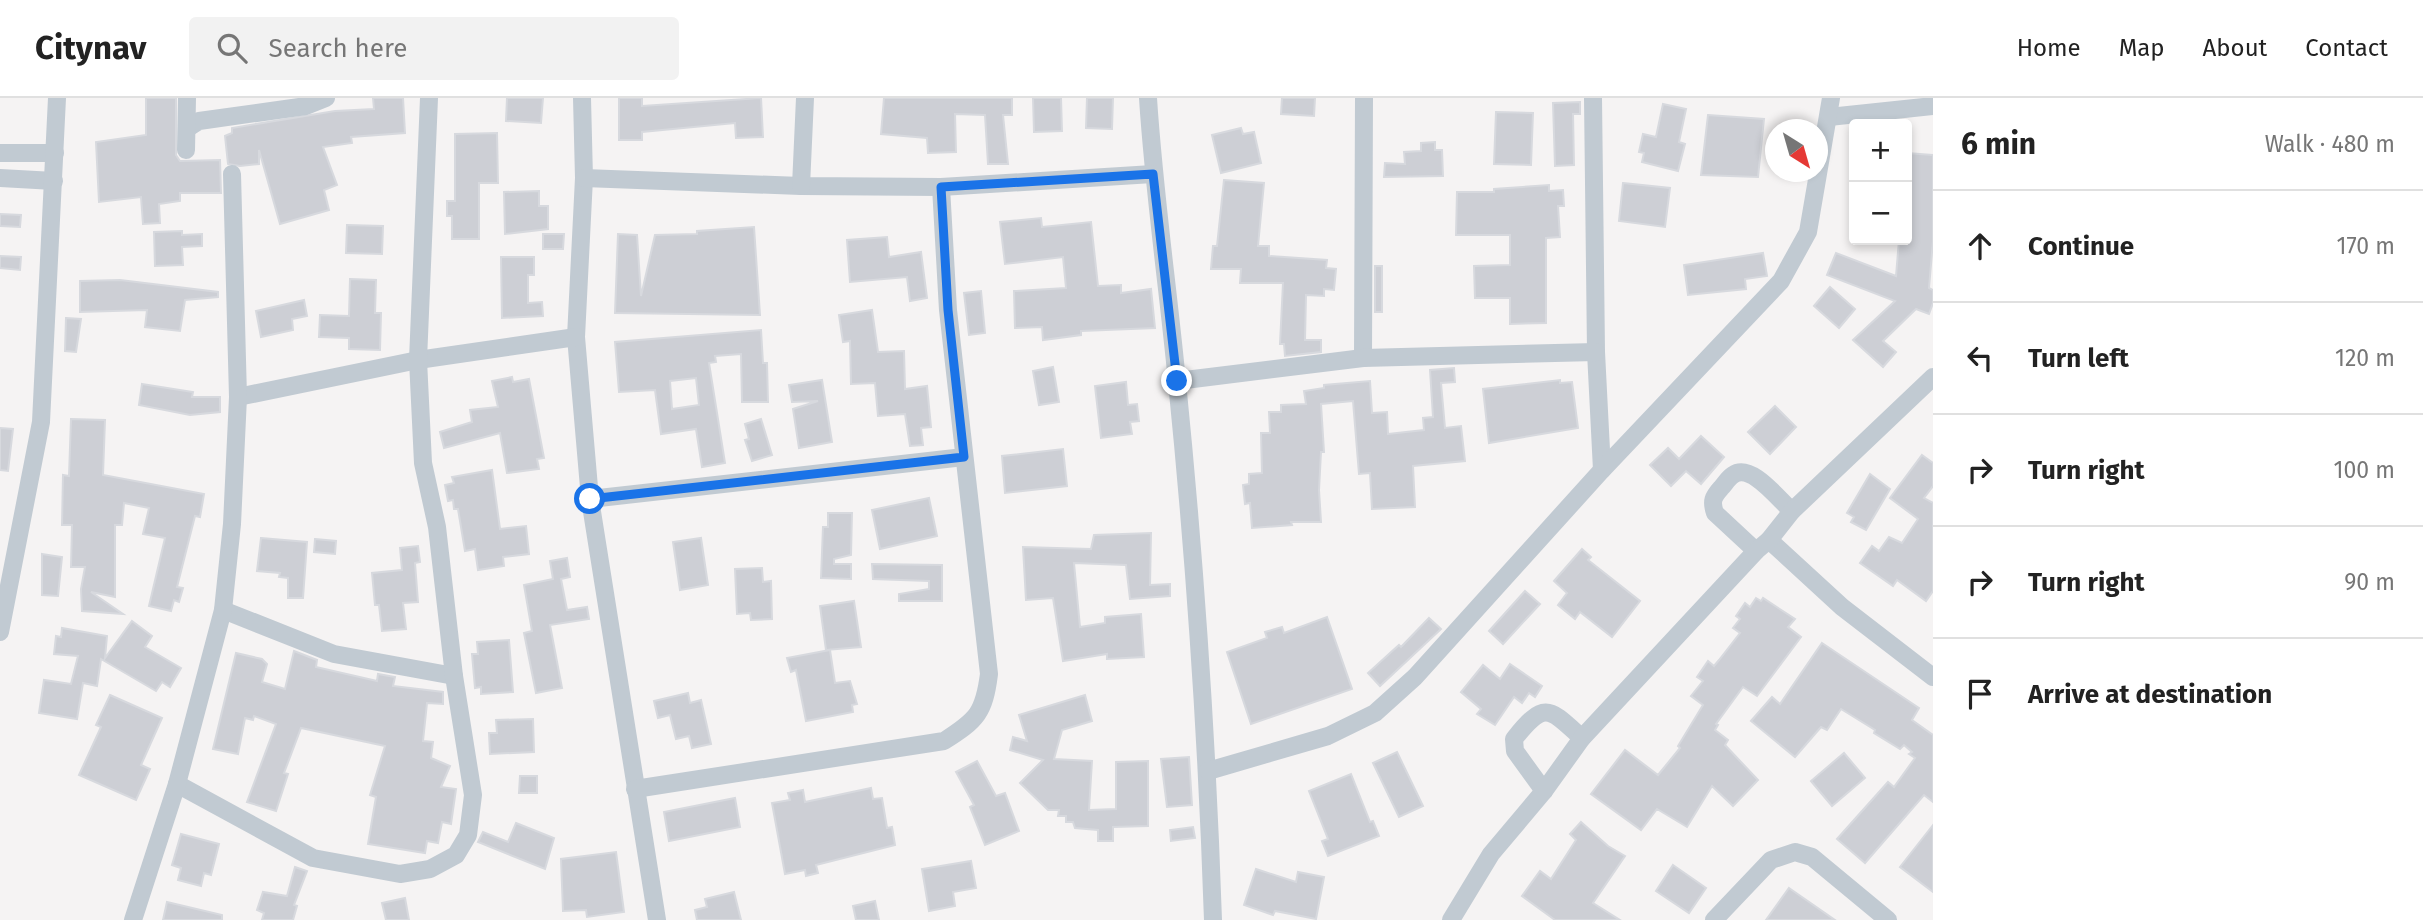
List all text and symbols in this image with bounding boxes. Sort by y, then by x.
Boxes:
search box [189,17,679,80]
text: Citynav [35,28,147,68]
icon: search [213,29,251,67]
text: Search here [269,33,407,64]
text: Home [2017,34,2081,62]
text: Map [2119,34,2165,62]
text: About [2203,34,2267,62]
text: Contact [2305,34,2388,62]
north arrow [1765,119,1828,182]
map controls [1849,119,1912,245]
button: + [1849,119,1912,182]
text: 6 min [1961,126,2036,162]
text: Walk · 480 m [2265,130,2395,158]
button: − [1849,182,1912,245]
icon: ahead [1961,227,1999,265]
text: Continue [2028,231,2134,262]
text: 170 m [2336,232,2395,260]
icon: left [1961,339,1999,377]
text: Turn left [2028,343,2129,374]
text: 120 m [2335,344,2395,372]
route end [1161,365,1192,396]
icon: right [1961,451,1999,489]
text: Turn right [2028,455,2145,486]
text: 100 m [2334,456,2395,484]
route start [574,483,605,514]
icon: right [1961,563,1999,601]
text: Turn right [2028,567,2145,598]
text: 90 m [2344,568,2395,596]
icon: arrive [1961,675,1999,713]
text: Arrive at destination [2028,679,2272,710]

